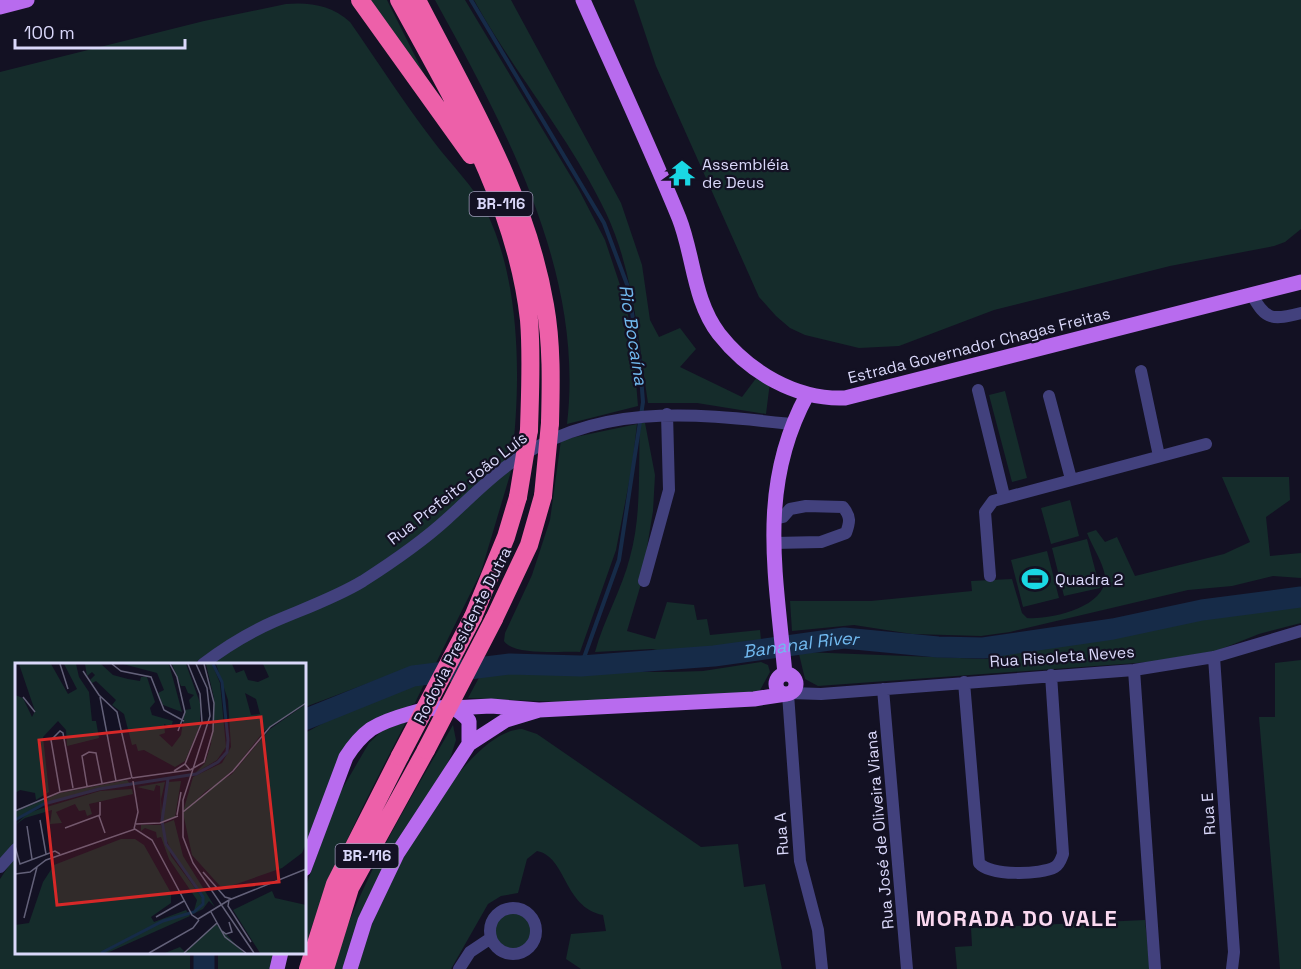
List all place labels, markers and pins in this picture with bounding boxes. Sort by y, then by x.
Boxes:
place label: Assembléia de Deus [702,154,789,193]
temple icon: Assembléia de Deus [667,158,697,188]
sports icon: Quadra 2 [1020,564,1050,594]
place label: Quadra 2 [1055,569,1124,590]

